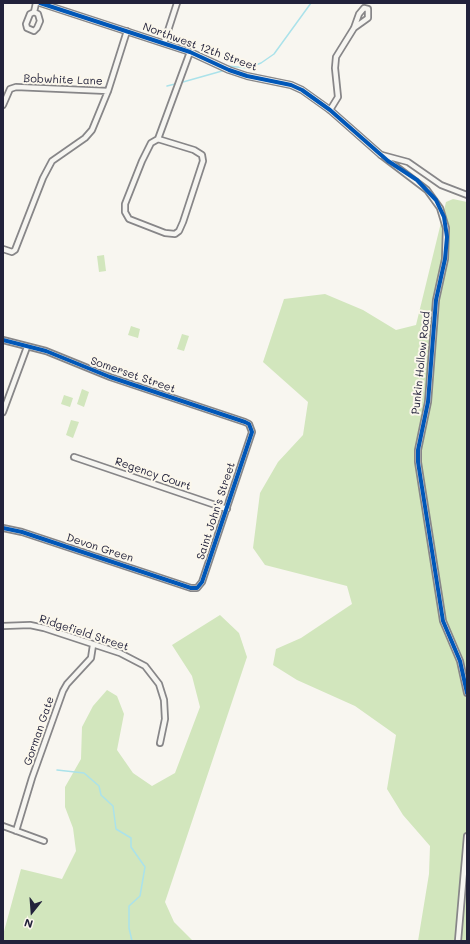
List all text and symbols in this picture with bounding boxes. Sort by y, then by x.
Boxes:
street label: Northwest 12th Street [141,20,259,74]
street label: Bobwhite Lane [23,72,103,88]
street label: Punkin Hollow Road [409,311,433,415]
street label: Somerset Street [89,354,177,396]
street label: Regency Court [113,455,193,493]
street label: Saint John's Street [194,460,238,562]
street label: Devon Green [65,531,135,565]
street label: Ridgefield Street [38,612,130,654]
street label: Gorman Gate [21,695,57,767]
north arrow [12,892,52,932]
text: N [22,916,35,932]

